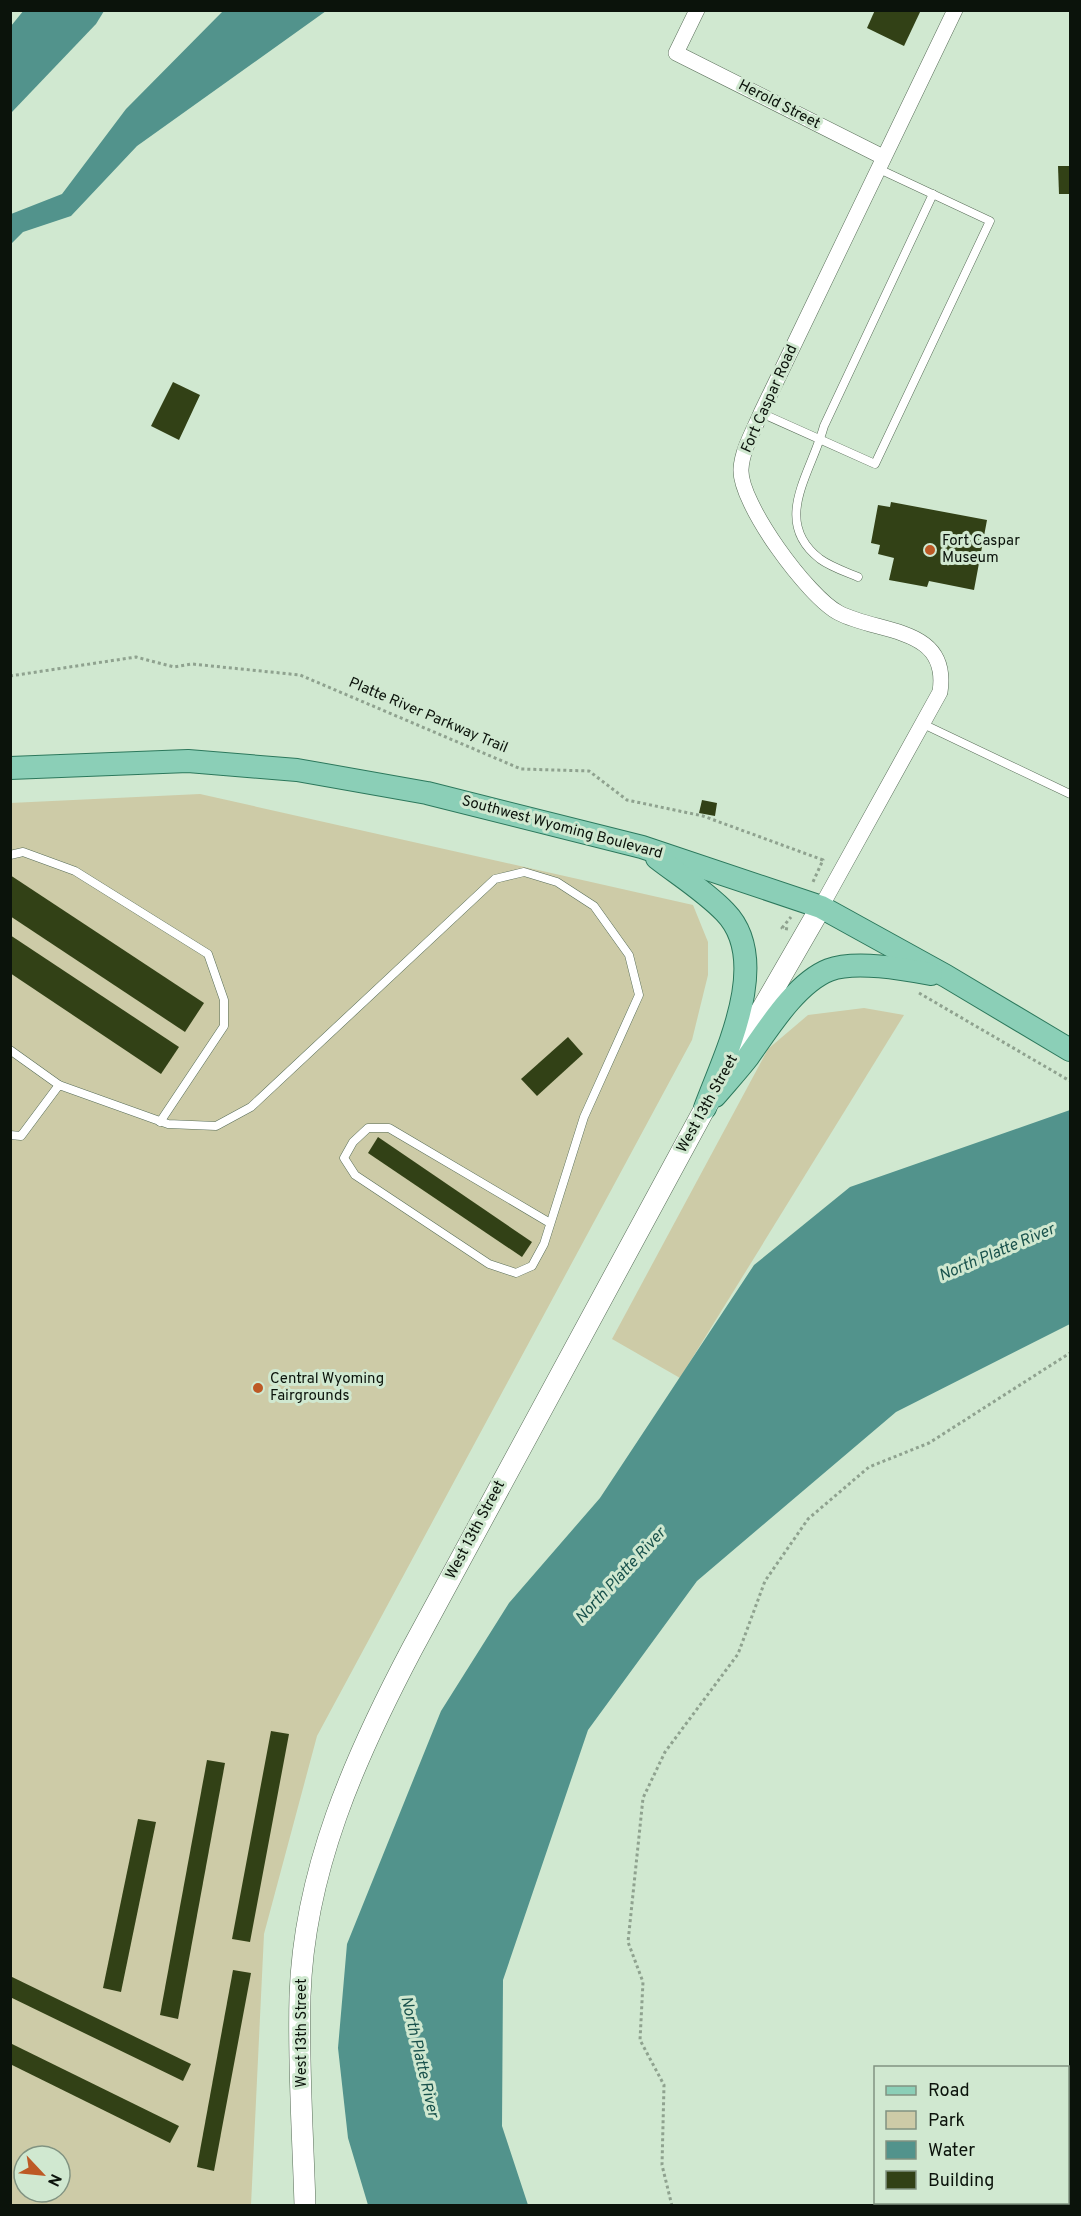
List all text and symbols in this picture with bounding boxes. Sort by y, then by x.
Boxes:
street label: Herold Street [735,76,823,134]
street label: Fort Caspar Road [738,342,802,456]
place label: Fort Caspar Museum [942,532,1020,568]
marker: Fort Caspar Museum [923,543,937,557]
street label: Platte River Parkway Trail [345,674,511,758]
street label: Southwest Wyoming Boulevard [460,792,664,864]
street label: West 13th Street [673,1052,743,1156]
water label: North Platte River [936,1219,1060,1286]
place label: Central Wyoming Fairgrounds [270,1370,384,1406]
marker: Central Wyoming Fairgrounds [251,1381,265,1395]
street label: West 13th Street [442,1477,510,1583]
water label: North Platte River [571,1523,672,1628]
street label: West 13th Street [293,1978,312,2088]
water label: North Platte River [395,1994,443,2121]
legend [874,2066,1069,2204]
text: Road [928,2080,970,2103]
text: Park [928,2110,965,2133]
text: Water [928,2140,975,2163]
north arrow [12,2144,72,2204]
text: N [42,2170,65,2189]
text: Building [928,2170,994,2193]

